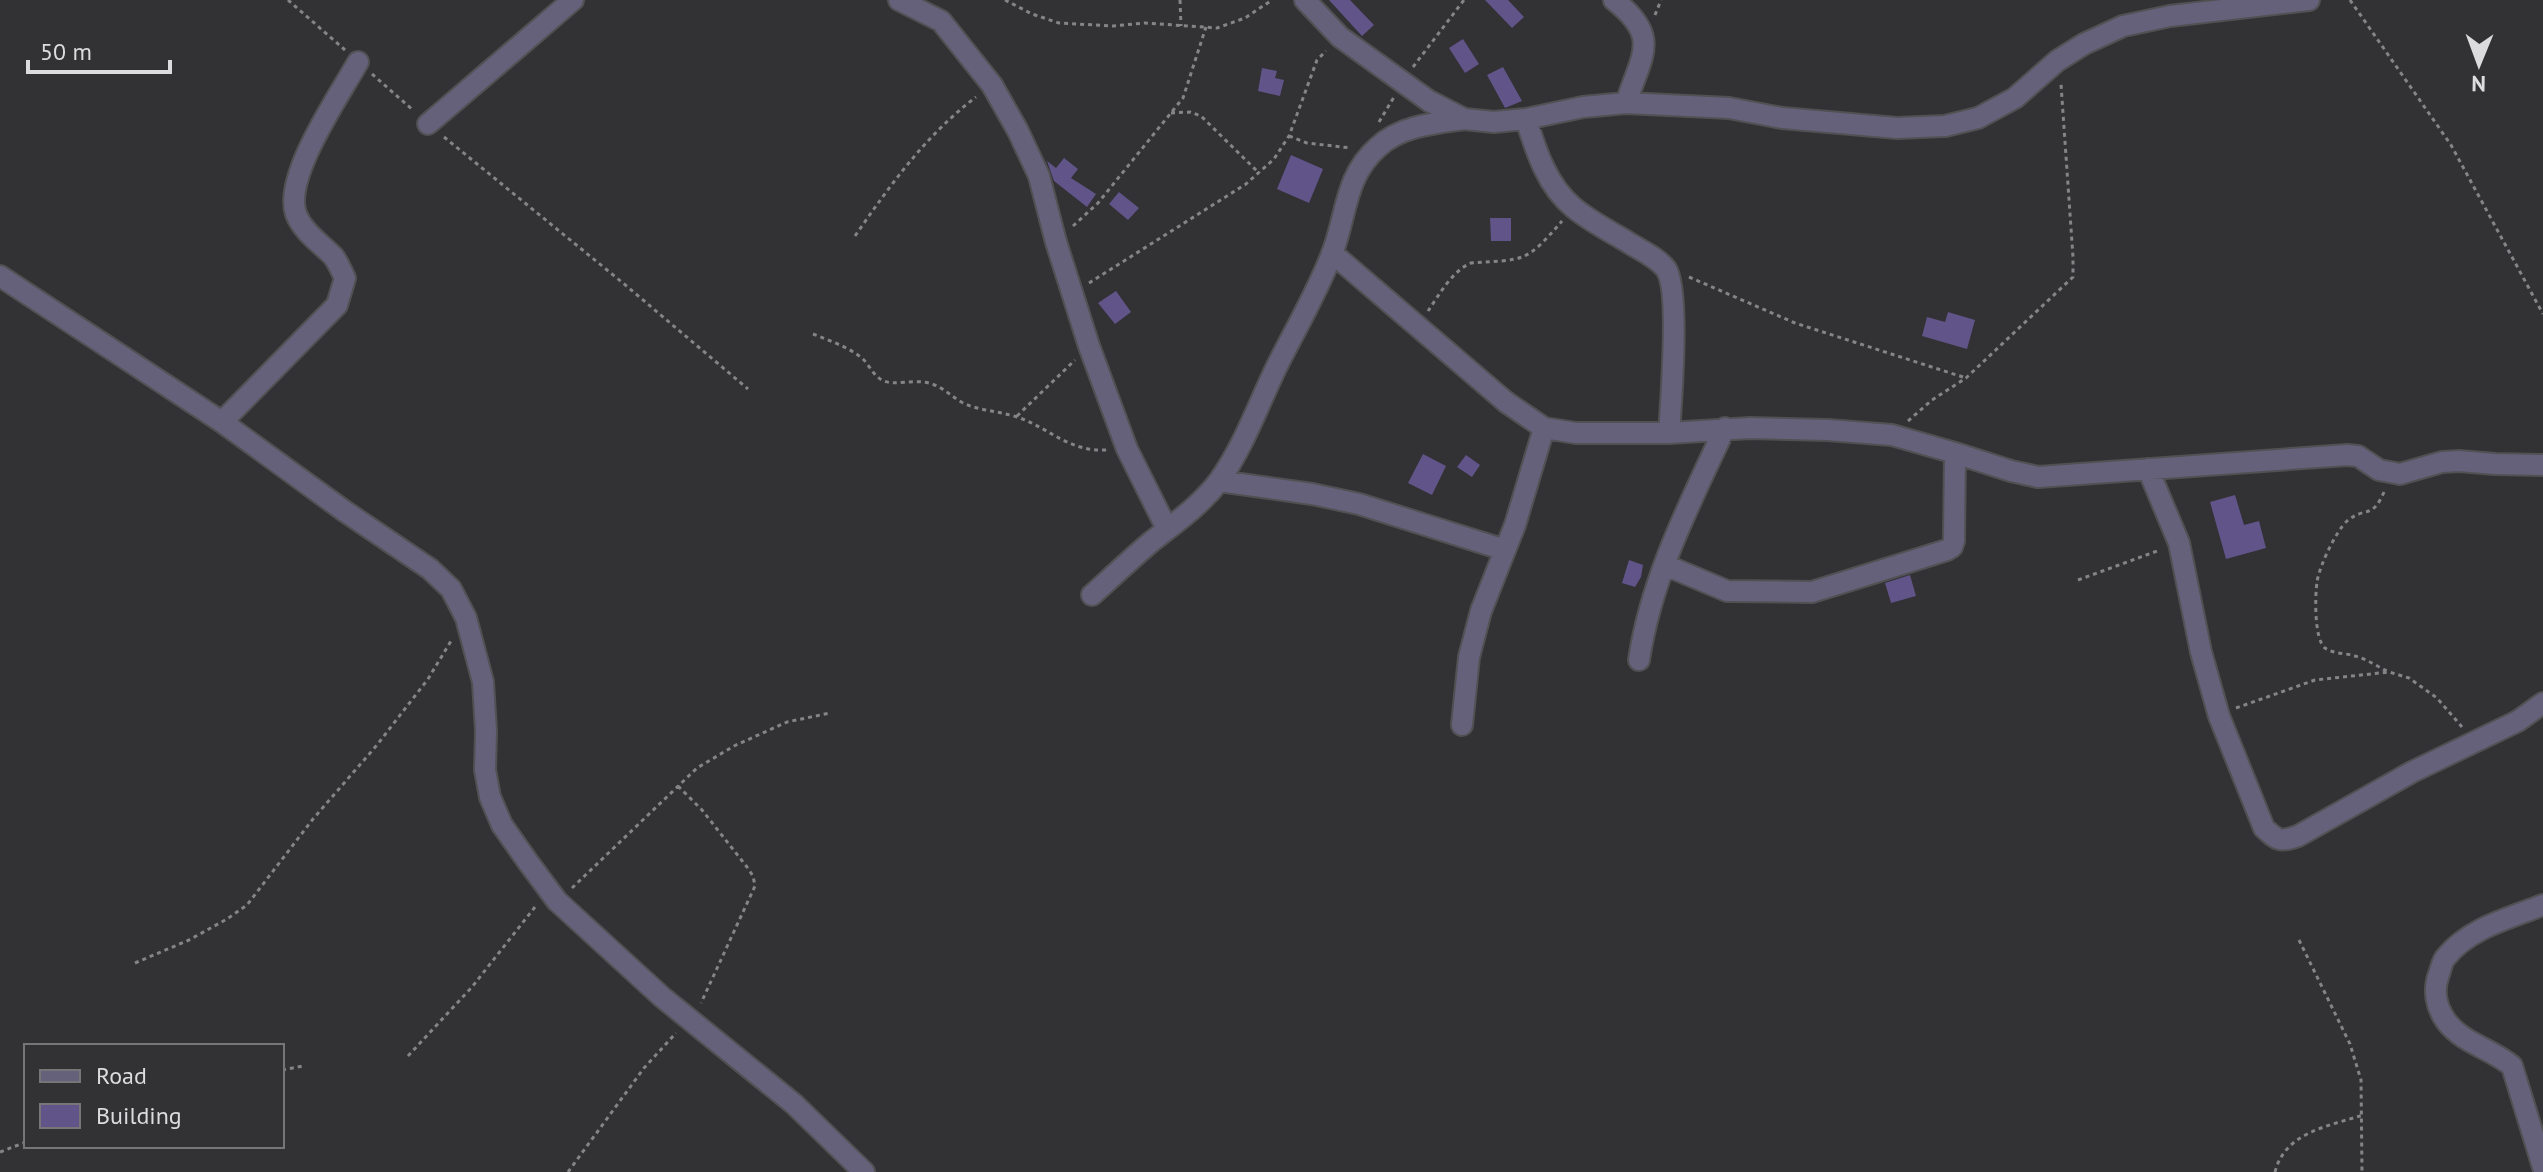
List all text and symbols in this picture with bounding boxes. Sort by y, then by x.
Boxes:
scale bar [28,24,170,74]
north arrow [2439,24,2519,104]
text: 50 m [40,36,92,67]
text: N [2471,70,2486,98]
legend [24,1044,284,1148]
text: Road [96,1060,147,1091]
text: Building [96,1100,182,1131]

